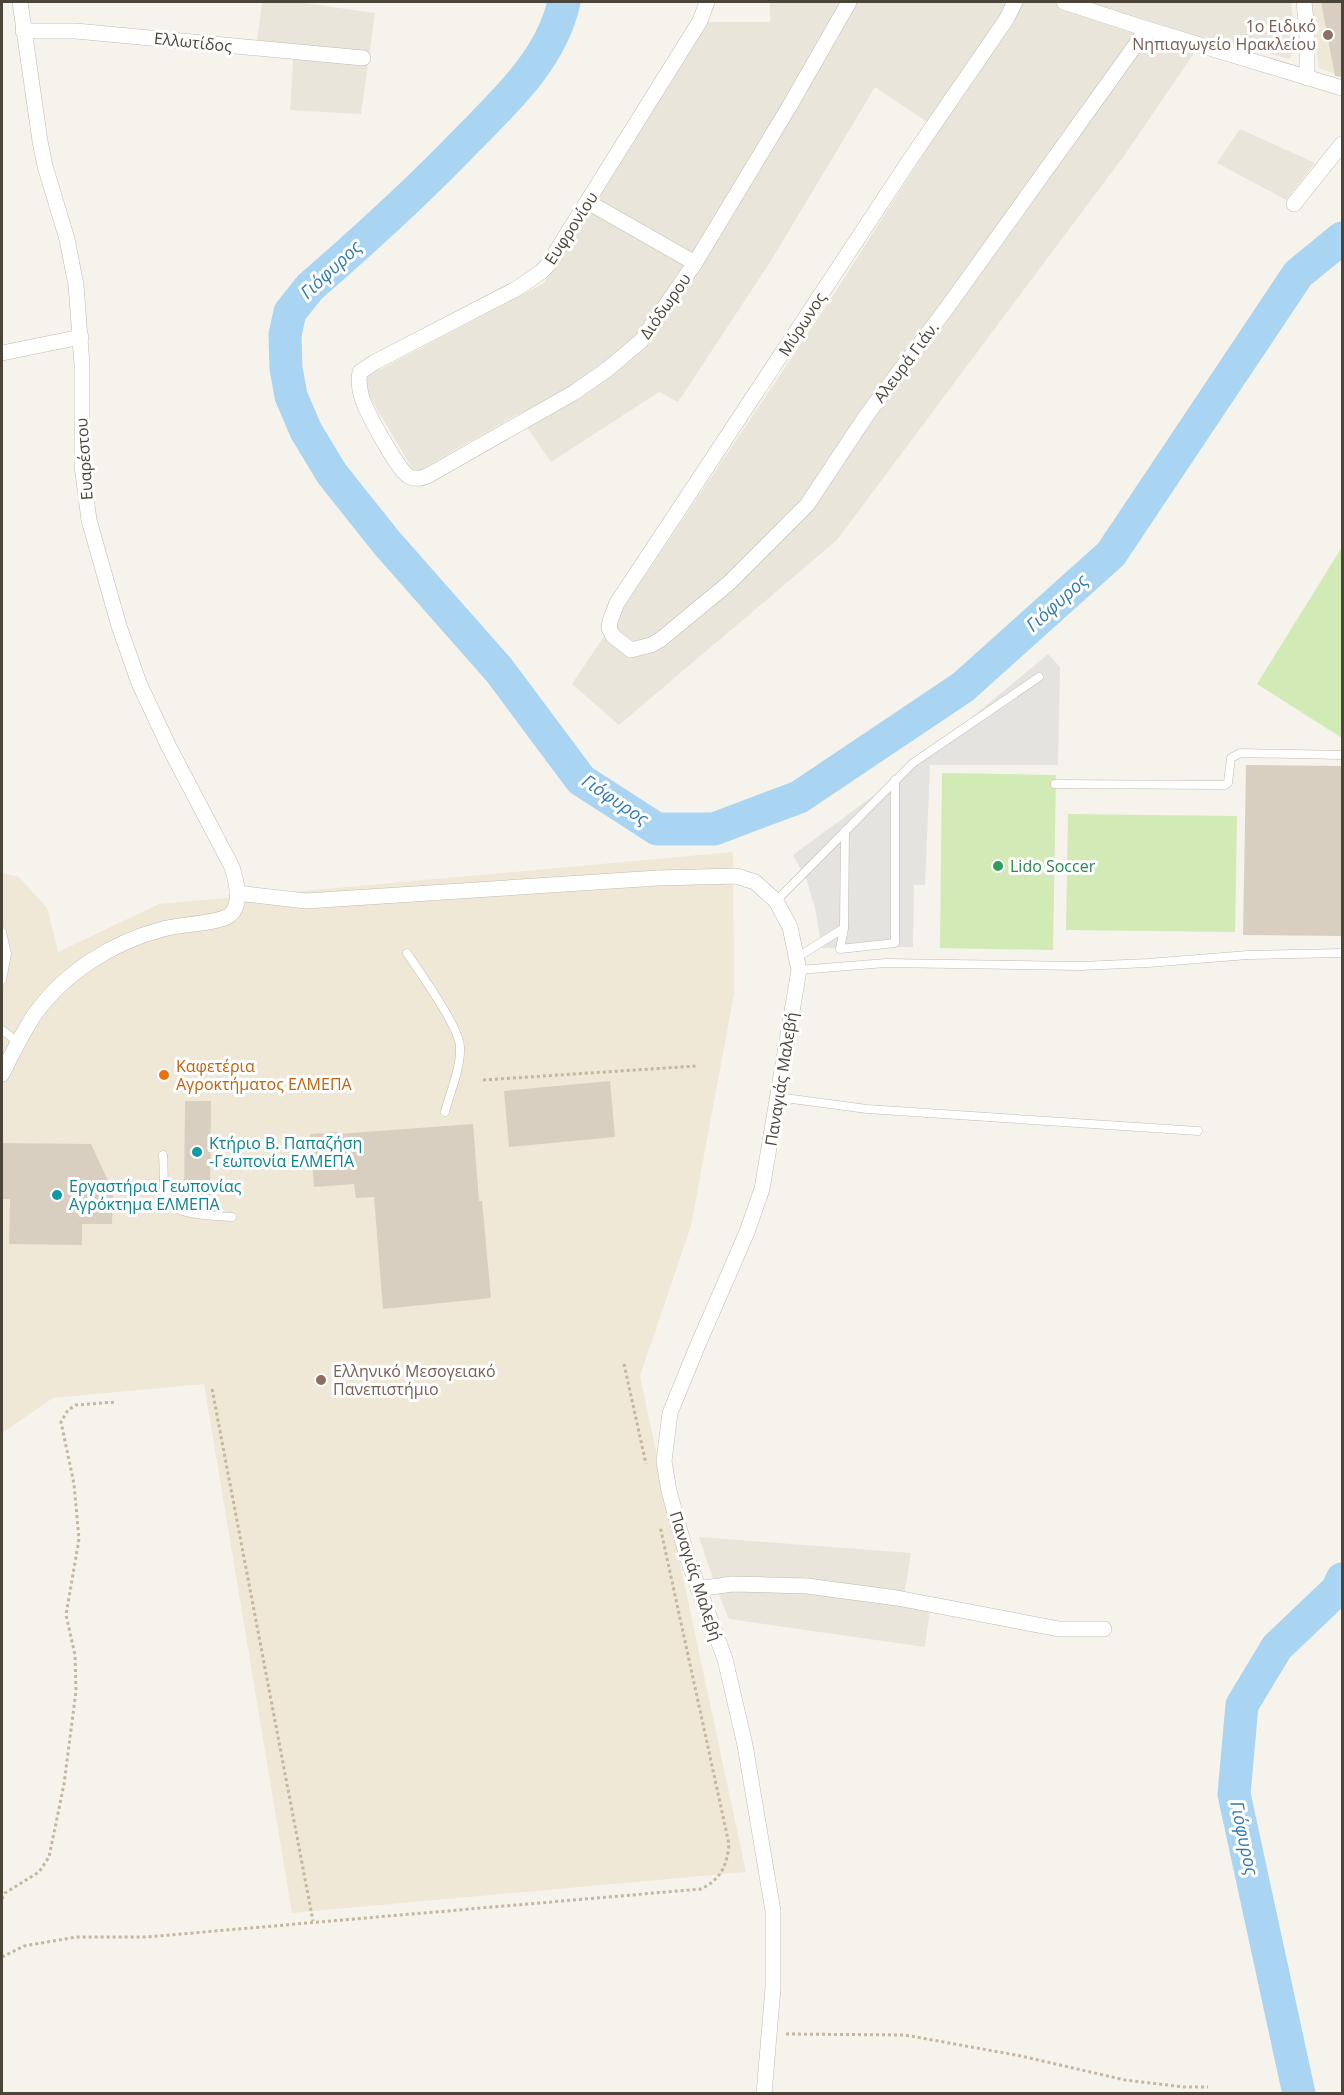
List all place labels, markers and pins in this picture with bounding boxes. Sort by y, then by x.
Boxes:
place label: 1ο Ειδικό Νηπιαγωγείο Ηρακλείου [1132,15,1316,55]
marker: 1ο Ειδικό Νηπιαγωγείο Ηρακλείου [1321,28,1335,42]
place label: Lido Soccer [1010,855,1096,877]
marker: Lido Soccer [991,859,1005,873]
place label: Καφετέρια Αγροκτήματος ΕΛΜΕΠΑ [176,1055,353,1095]
marker: Καφετέρια Αγροκτήματος ΕΛΜΕΠΑ [157,1068,171,1082]
place label: Κτήριο Β. Παπαζήση -Γεωπονία ΕΛΜΕΠΑ [209,1132,362,1172]
marker: Κτήριο Β. Παπαζήση -Γεωπονία ΕΛΜΕΠΑ [190,1145,204,1159]
place label: Εργαστήρια Γεωπονίας Αγρόκτημα ΕΛΜΕΠΑ [69,1175,242,1215]
marker: Εργαστήρια Γεωπονίας Αγρόκτημα ΕΛΜΕΠΑ [50,1188,64,1202]
place label: Ελληνικό Μεσογειακό Πανεπιστήμιο [333,1360,496,1400]
marker: Ελληνικό Μεσογειακό Πανεπιστήμιο [314,1373,328,1387]

